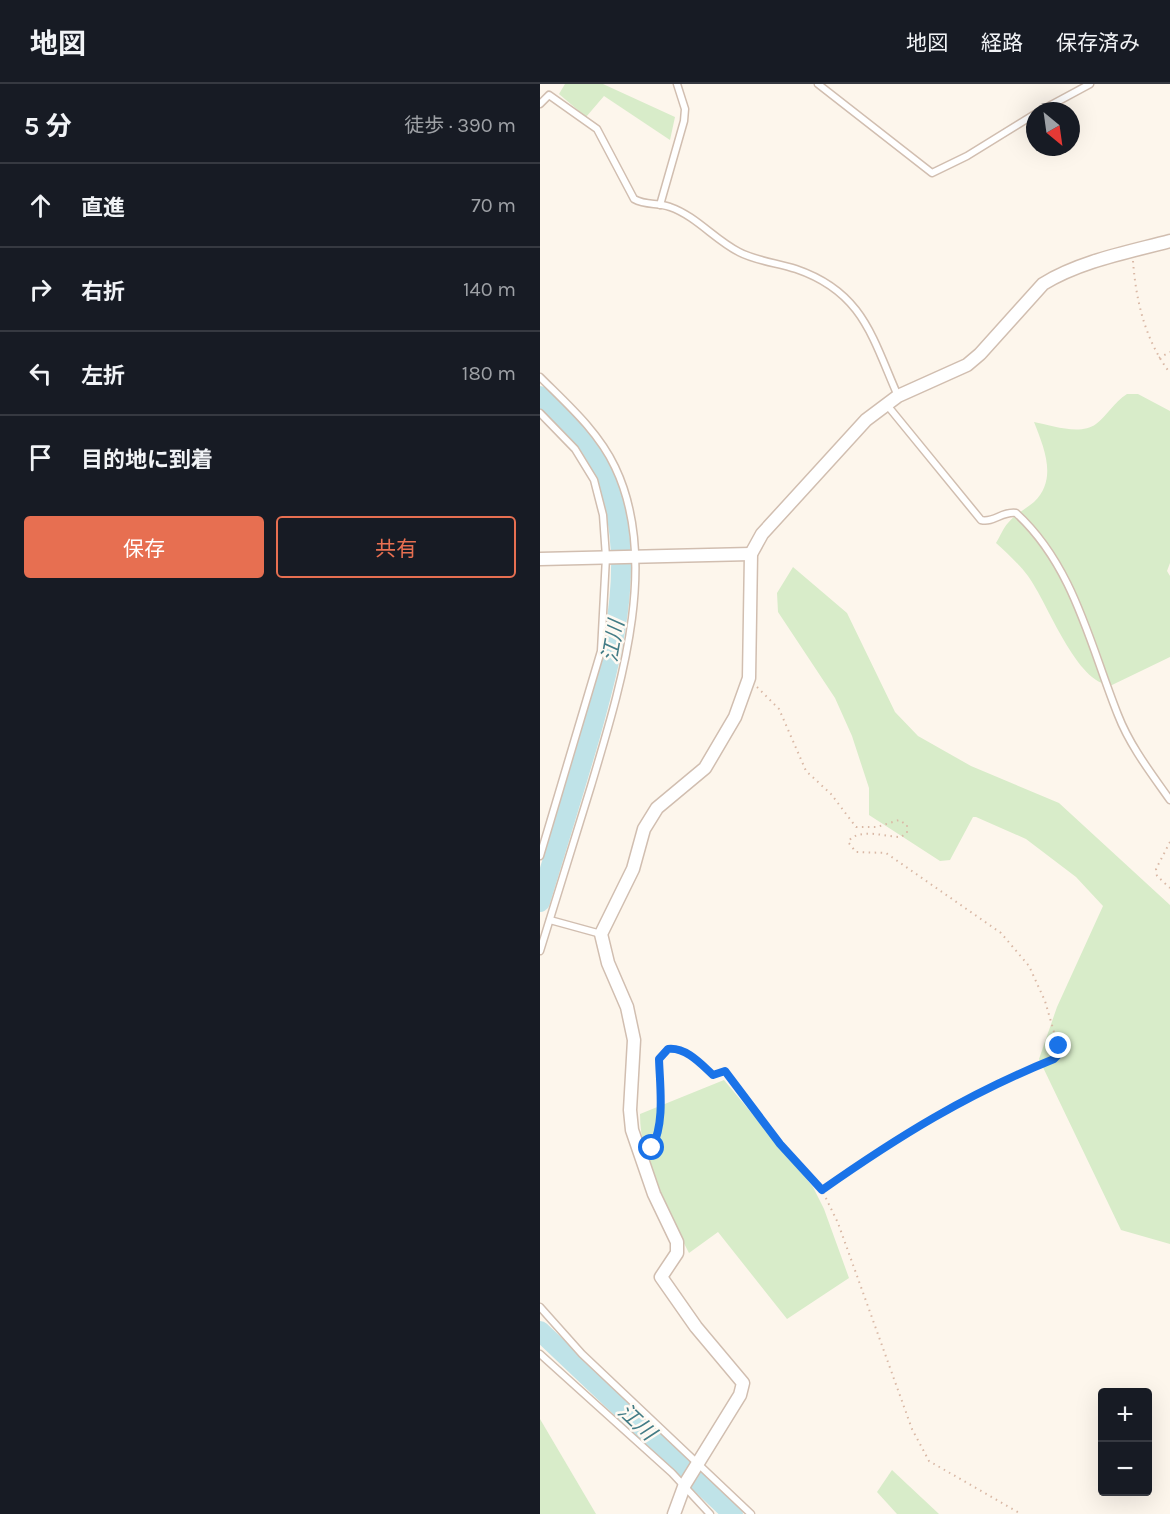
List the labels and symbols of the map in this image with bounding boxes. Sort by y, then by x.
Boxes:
north arrow [1026,102,1080,156]
water label: 江川 [598,616,629,664]
route end [1045,1032,1071,1058]
route start [638,1134,664,1160]
water label: 江川 [613,1399,662,1446]

